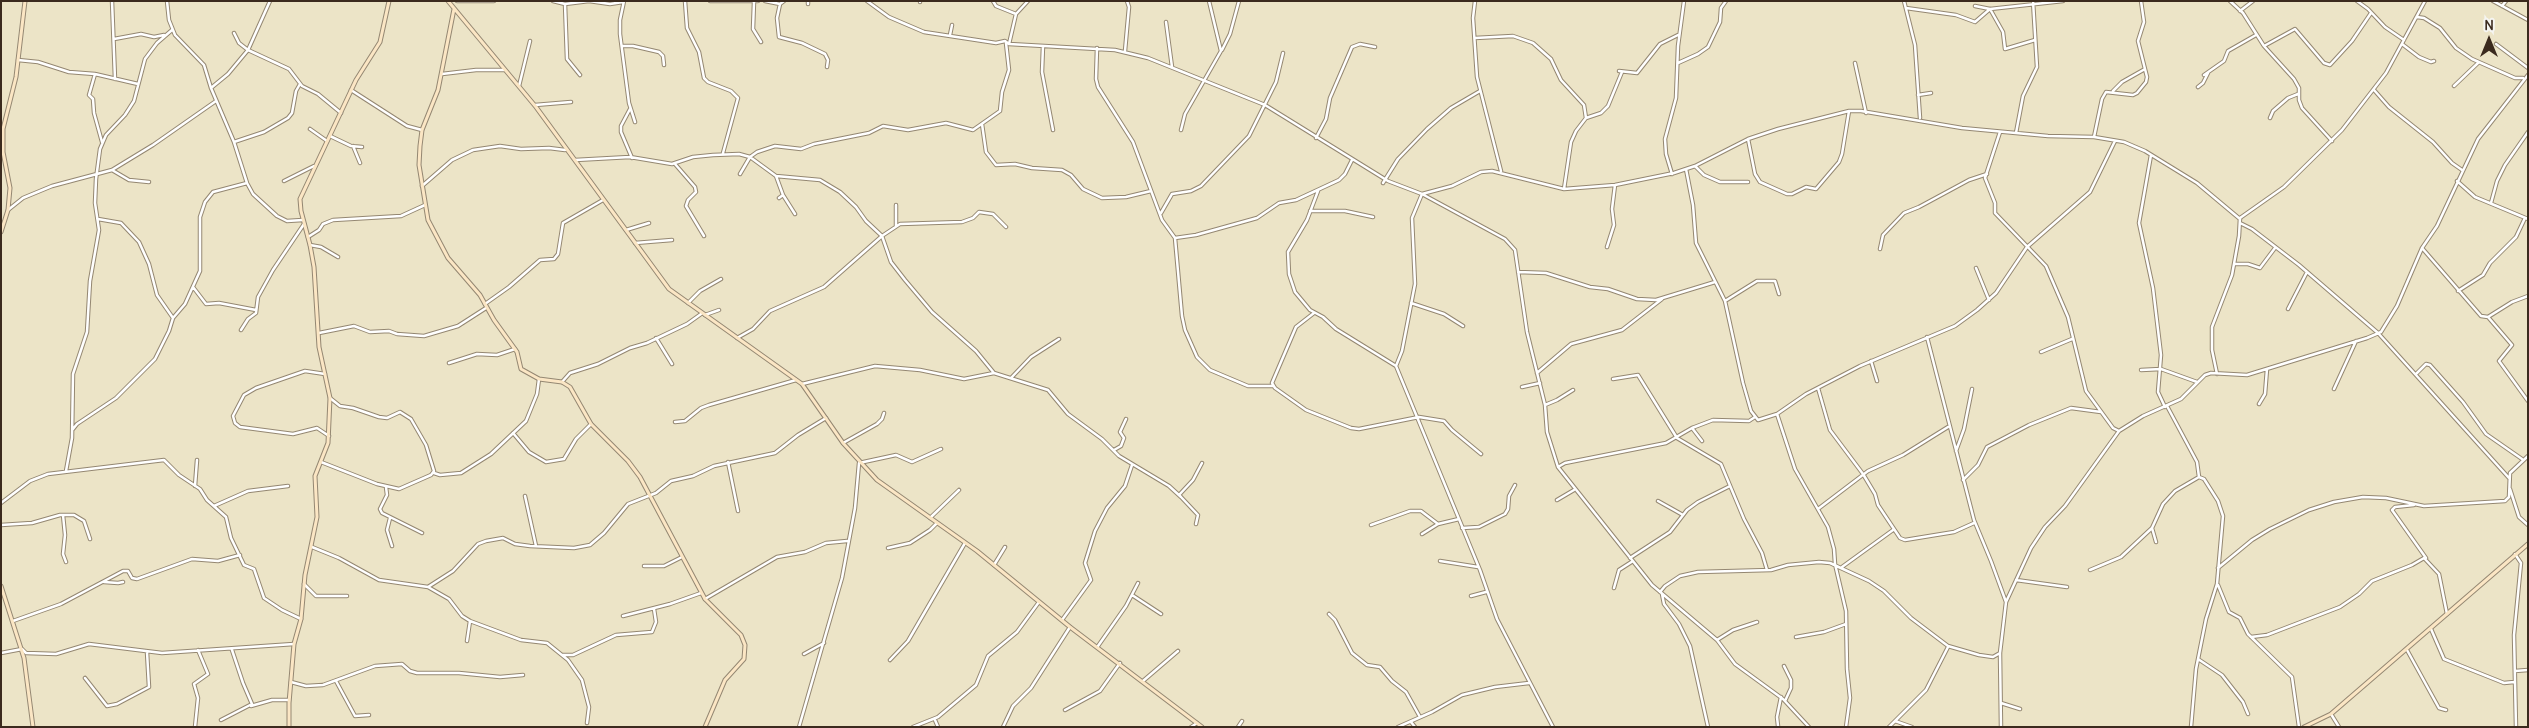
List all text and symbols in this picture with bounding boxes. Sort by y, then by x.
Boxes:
north arrow [2464,15,2514,65]
text: N [2484,16,2494,34]

